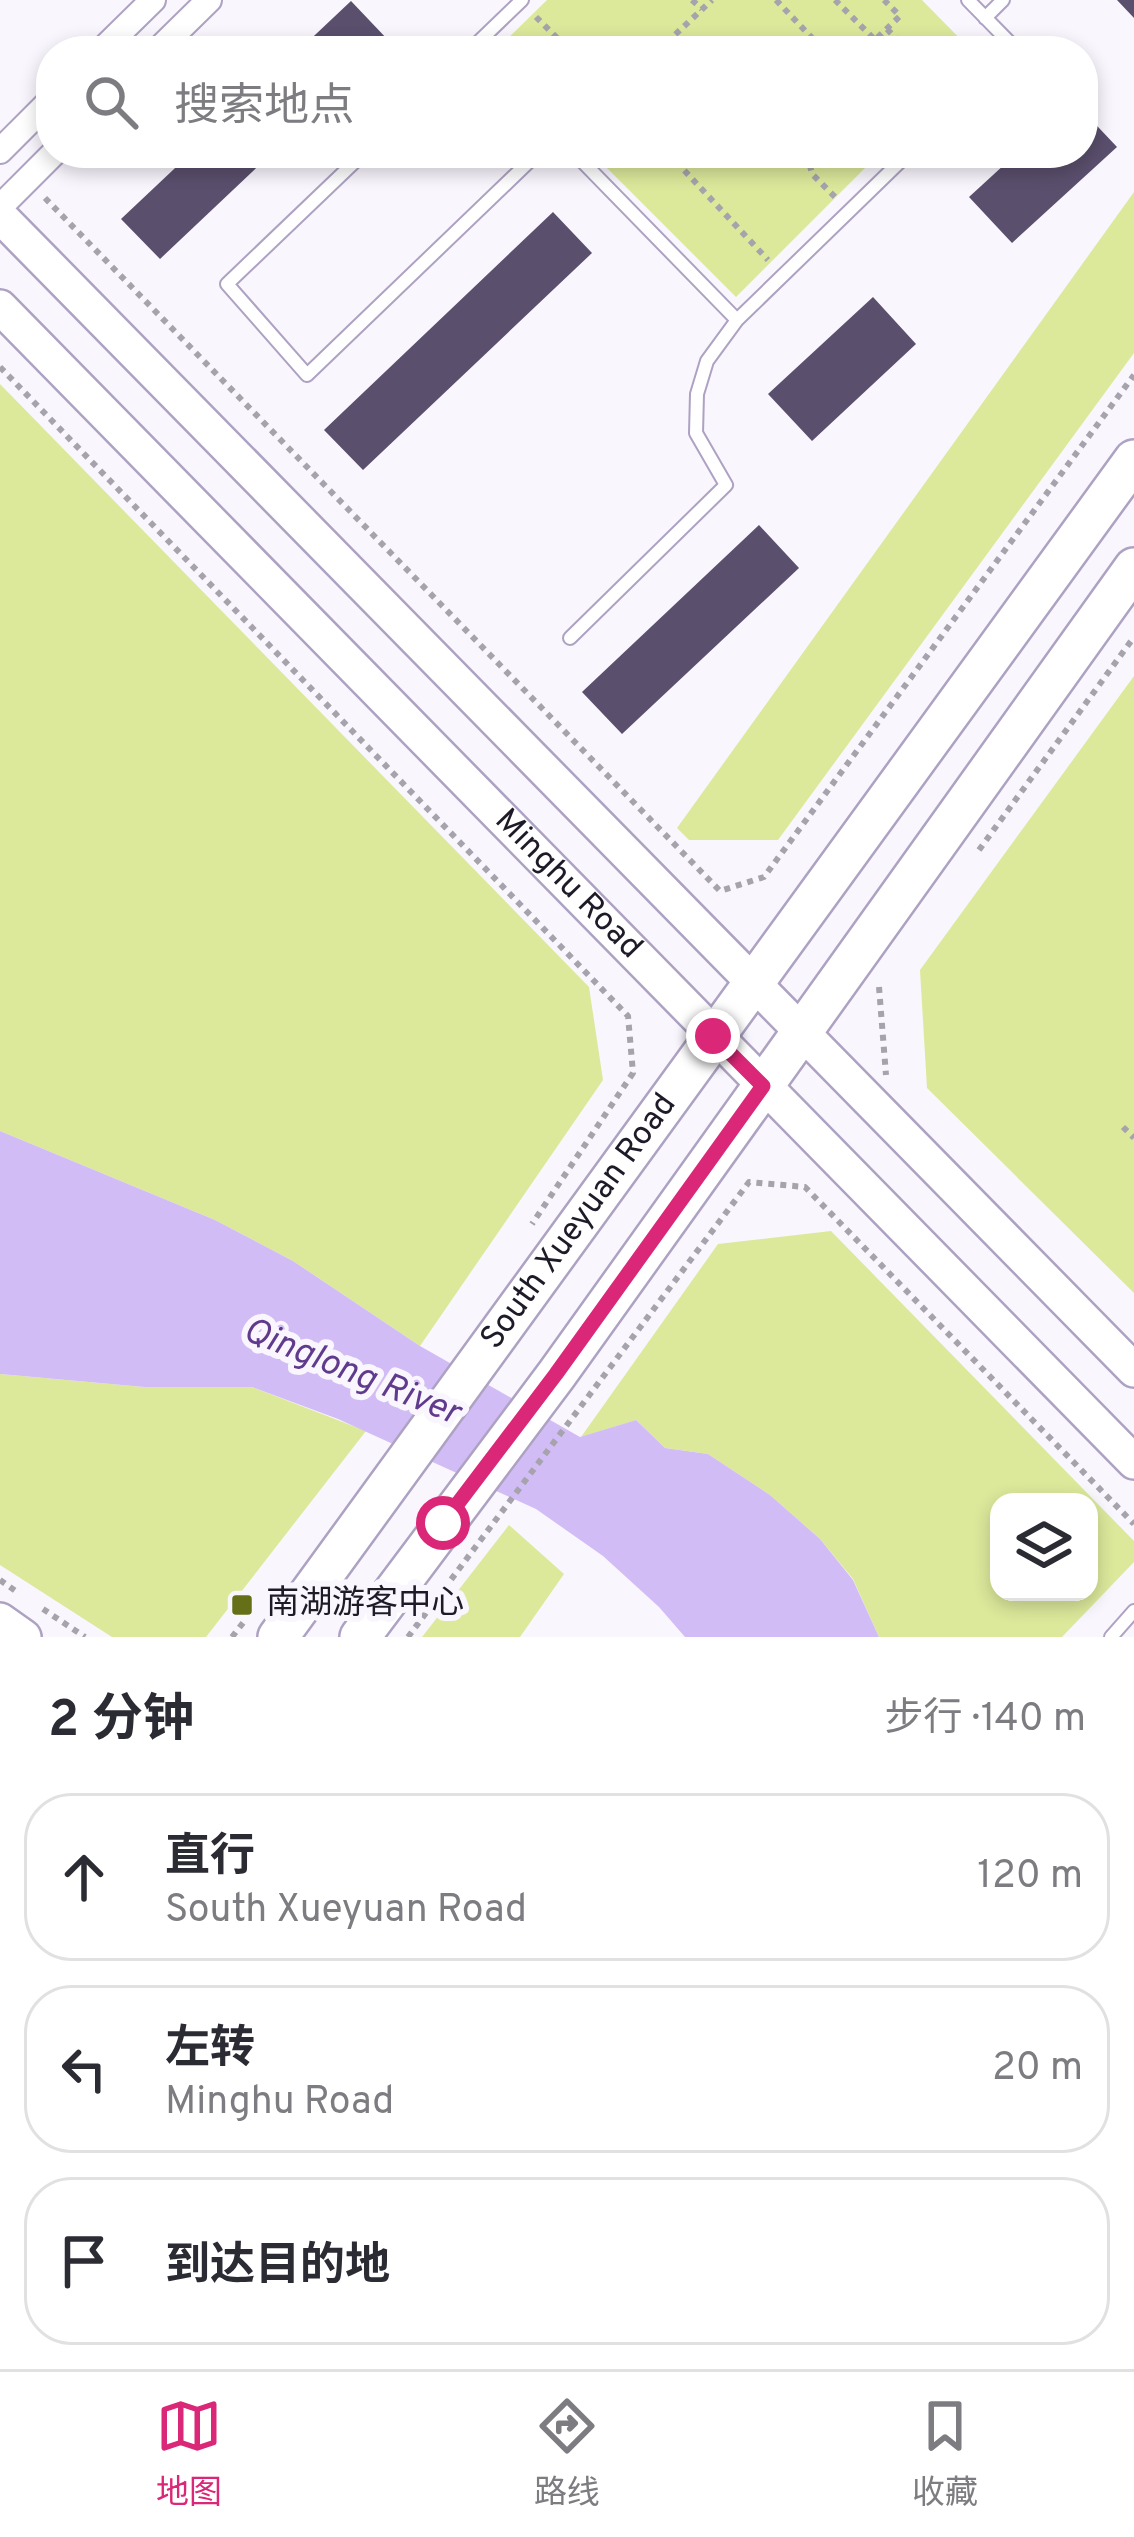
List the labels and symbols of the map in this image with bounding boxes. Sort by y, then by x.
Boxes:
street label: Minghu Road [485,801,650,969]
route end [686,1009,740,1063]
street label: South Xueyuan Road [473,1086,687,1358]
water label: Qinglong River [236,1309,469,1439]
route start [416,1496,470,1550]
place label: 南湖游客中心 [266,1584,464,1626]
marker: 南湖游客中心 [229,1592,255,1618]

